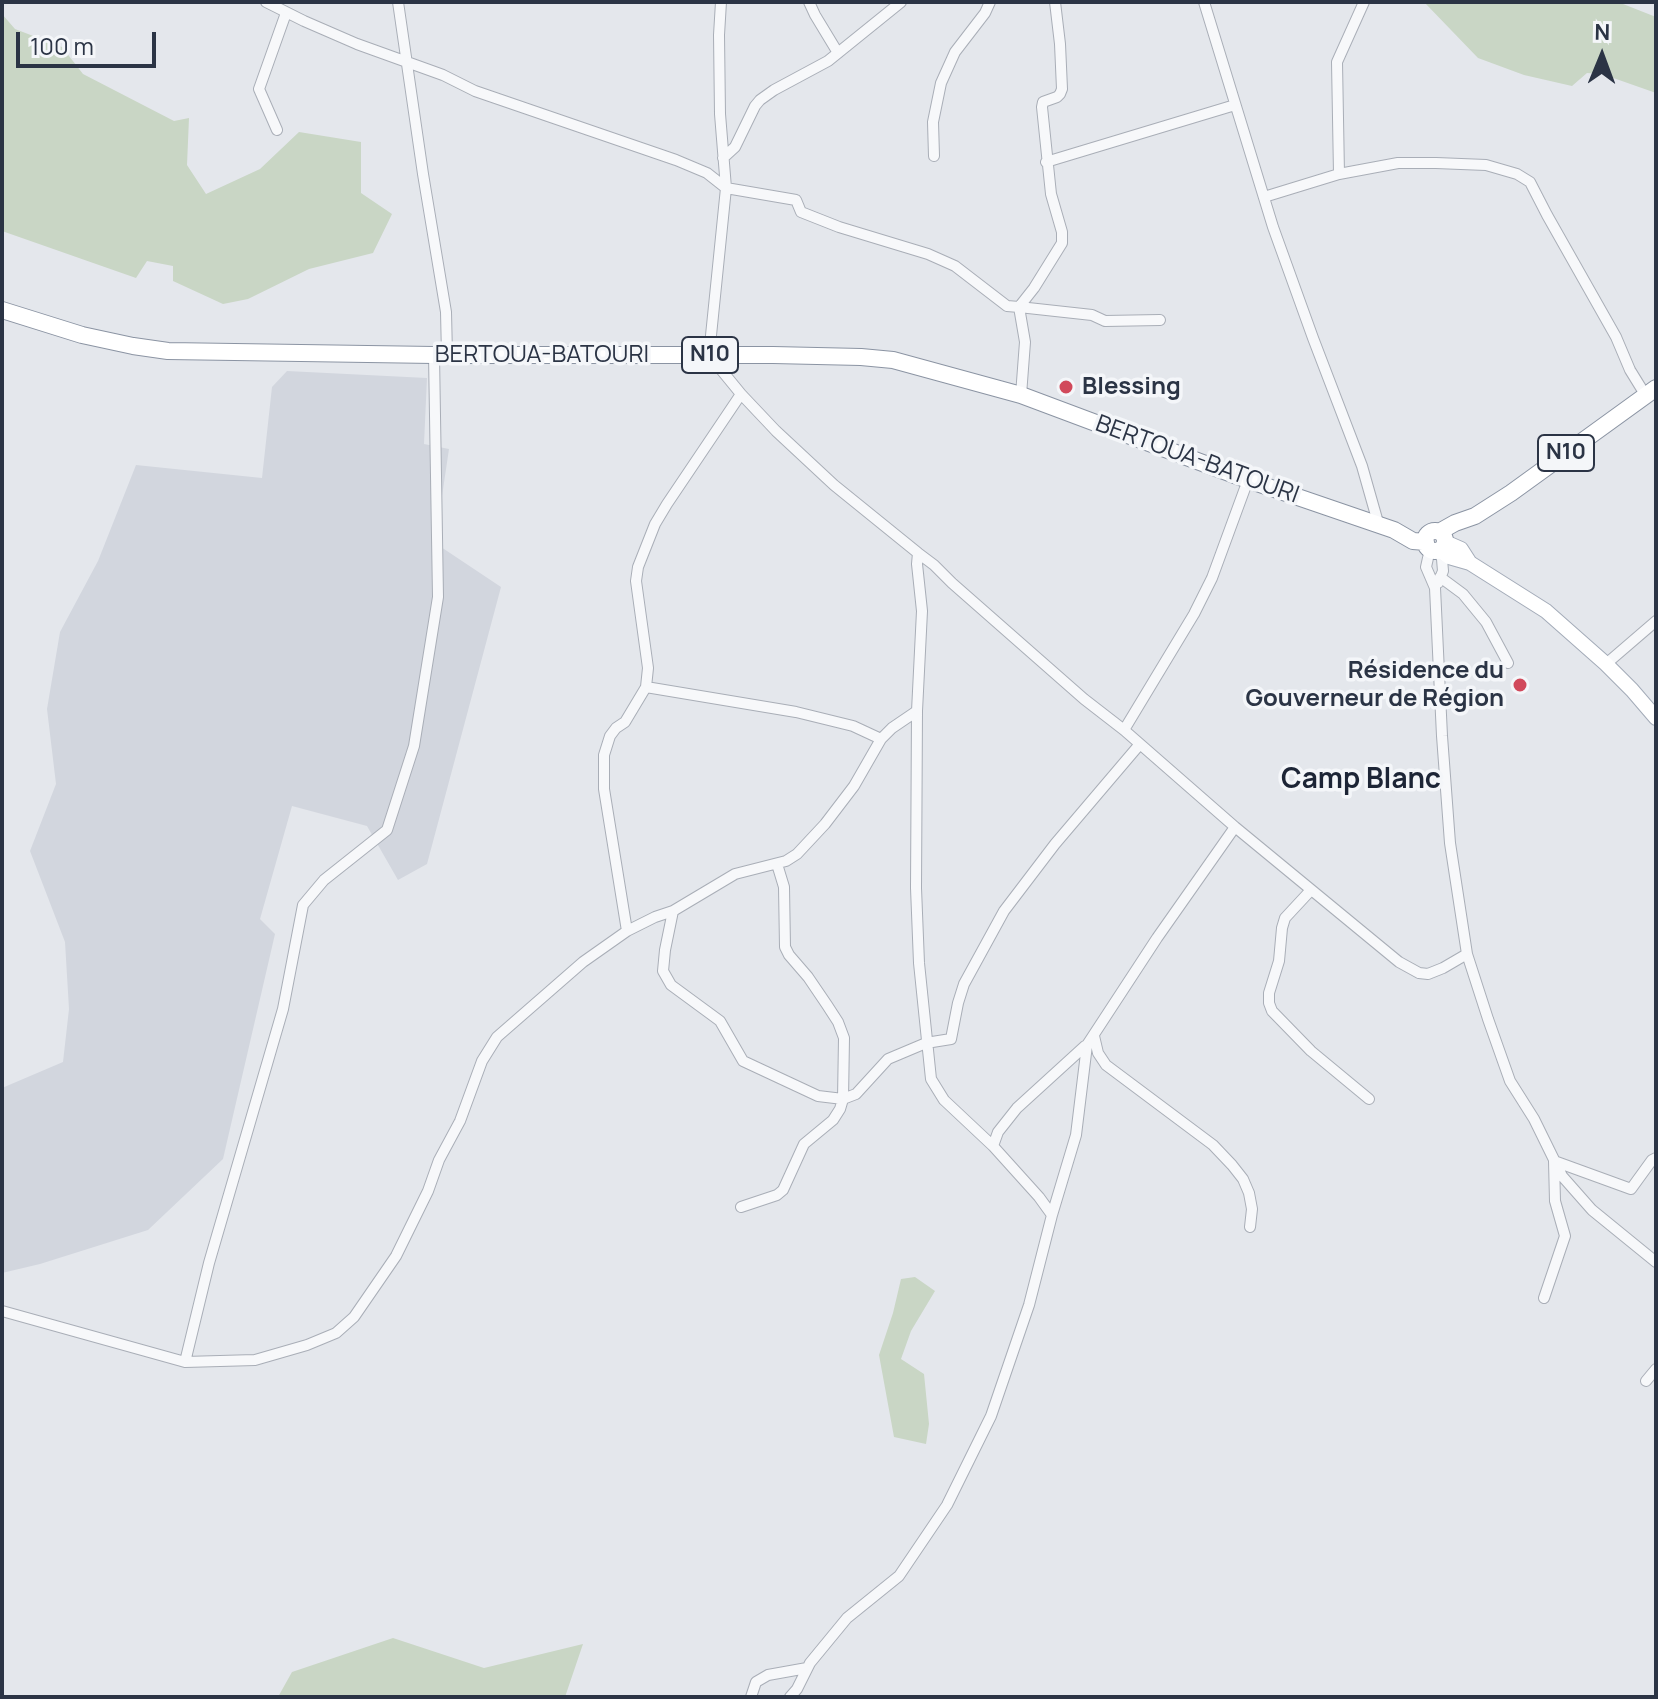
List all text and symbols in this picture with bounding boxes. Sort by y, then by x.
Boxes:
scale bar [20,16,160,66]
north arrow [1562,16,1642,96]
text: N [1594,17,1611,47]
text: 100 m [30,29,94,62]
road number: N10 [682,337,738,373]
street label: BERTOUA-BATOURI [435,341,649,369]
place label: Blessing [1082,373,1181,401]
marker: Blessing [1057,378,1075,396]
street label: BERTOUA-BATOURI [1091,410,1303,510]
road number: N10 [1538,435,1594,471]
place label: Résidence du Gouverneur de Région [1245,657,1504,713]
marker: Résidence du Gouverneur de Région [1511,676,1529,694]
district label: Camp Blanc [1281,763,1441,797]

